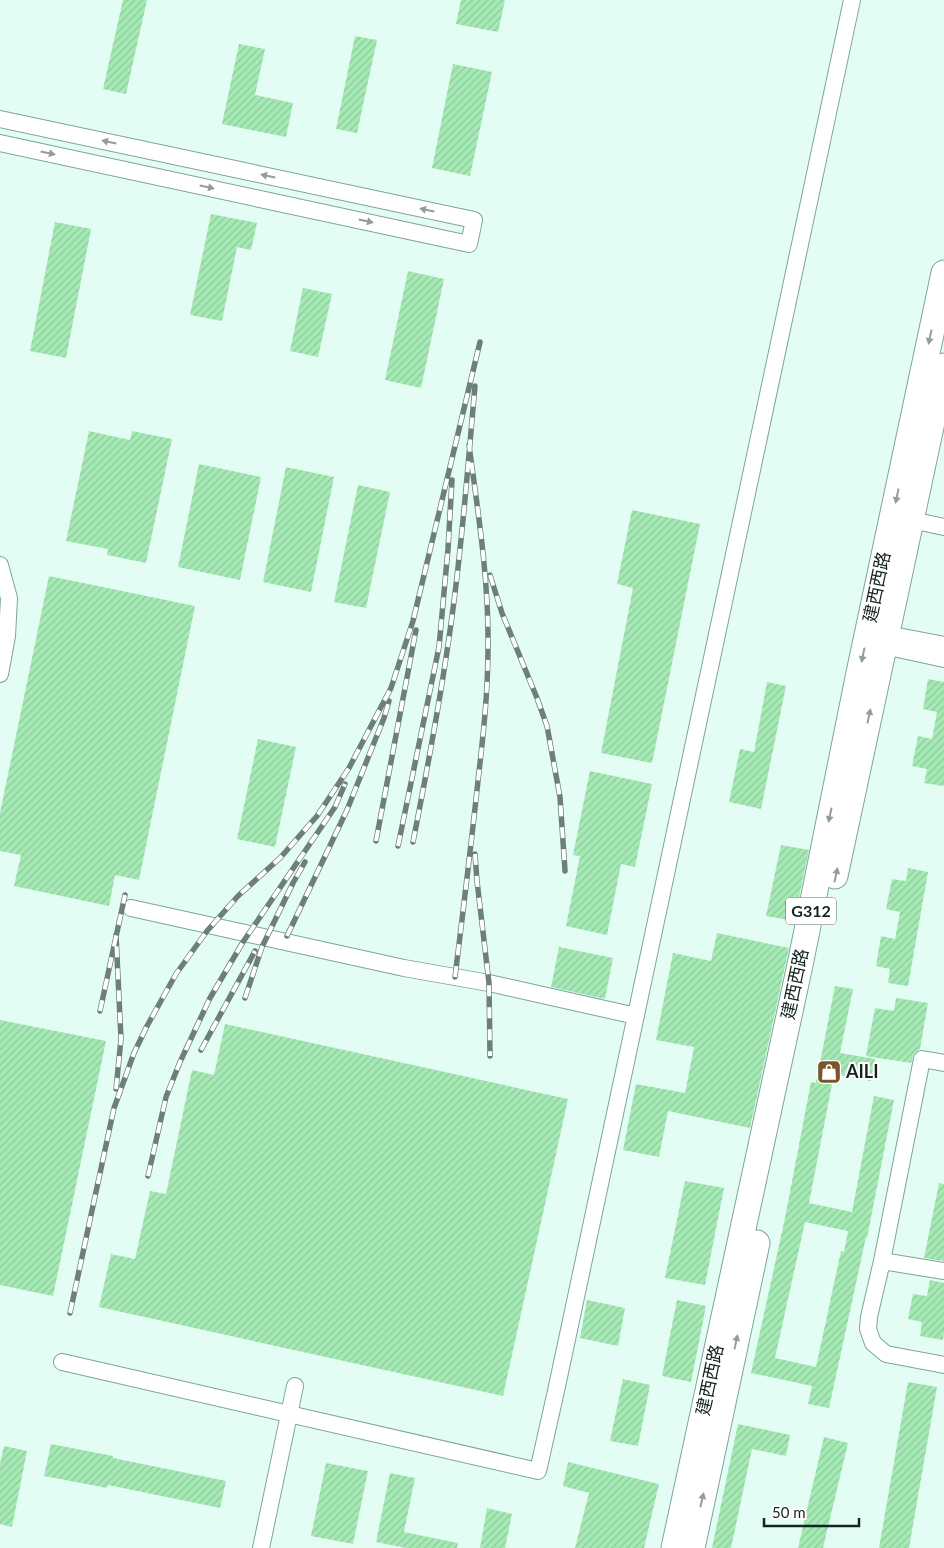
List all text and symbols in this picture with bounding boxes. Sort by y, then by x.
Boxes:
one-way arrow [101,138,117,146]
one-way arrow [40,150,56,158]
one-way arrow [260,172,275,180]
one-way arrow [199,183,214,191]
one-way arrow [419,206,434,214]
one-way arrow [358,217,373,225]
one-way arrow [926,330,934,345]
one-way arrow [892,489,900,505]
street label: 建西西路 [858,549,894,624]
one-way arrow [859,648,867,663]
one-way arrow [866,707,874,723]
one-way arrow [826,807,834,823]
one-way arrow [832,866,840,882]
road number: G312 [786,898,836,924]
street label: 建西西路 [776,946,812,1021]
shop icon: AILI [816,1059,842,1085]
place label: AILI [845,1060,879,1082]
one-way arrow [733,1333,741,1349]
street label: 建西西路 [691,1342,727,1417]
one-way arrow [698,1493,706,1508]
scale bar [764,1496,859,1528]
text: 50 m [772,1503,806,1521]

